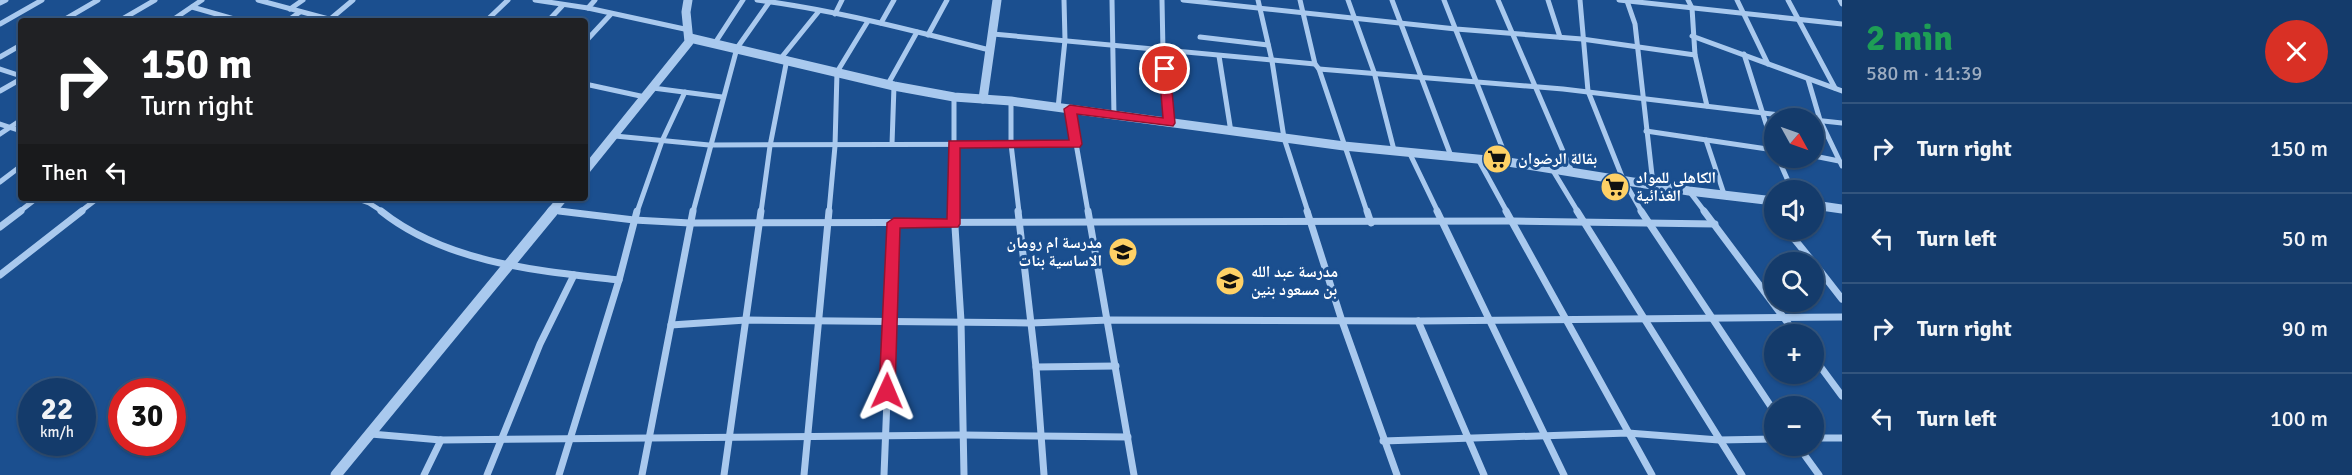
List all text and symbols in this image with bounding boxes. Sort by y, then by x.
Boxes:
text: 2 min [1866,16,1953,61]
button: close [2265,20,2328,83]
text: 150 m [141,39,252,90]
icon: right [42,42,120,120]
pin [1139,43,1190,94]
icon: arrive [1148,52,1181,85]
text: 580 m · 11:39 [1866,61,1982,86]
text: Turn right [141,90,254,123]
north arrow [1764,108,1824,168]
map controls [1764,108,1824,456]
icon: right [1866,132,1899,165]
text: Turn right [1917,135,2012,162]
text: 150 m [2270,135,2328,162]
supermarket icon: بقالة الرضوان [1481,143,1513,175]
place label: بقالة الرضوان [1518,149,1597,169]
icon: left [100,156,133,189]
text: Then [42,159,88,186]
place label: الكاهلي للمواد الغذائية [1636,168,1716,206]
supermarket icon: الكاهلي للمواد الغذائية [1599,171,1631,203]
button: sound [1764,180,1824,240]
icon: left [1866,222,1899,255]
text: Turn left [1917,225,1997,252]
text: 50 m [2282,225,2328,252]
place label: مدرسة ام رومان الاساسية بنات [1007,233,1102,271]
school or university icon: مدرسة ام رومان الاساسية بنات [1107,236,1139,268]
button: search [1764,252,1824,312]
place label: مدرسة عبد الله بن مسعود بنين [1251,262,1338,300]
school or university icon: مدرسة عبد الله بن مسعود بنين [1214,265,1246,297]
icon: right [1866,312,1899,345]
text: Turn right [1917,315,2012,342]
text: 90 m [2282,315,2328,342]
button: + [1764,324,1824,384]
position arrow [855,359,919,423]
speed limit sign: 30 [108,378,186,456]
text: 22 [41,391,73,428]
button: − [1764,396,1824,456]
icon: left [1866,402,1899,435]
text: Turn left [1917,405,1997,432]
text: 100 m [2270,405,2328,432]
text: km/h [40,423,74,441]

